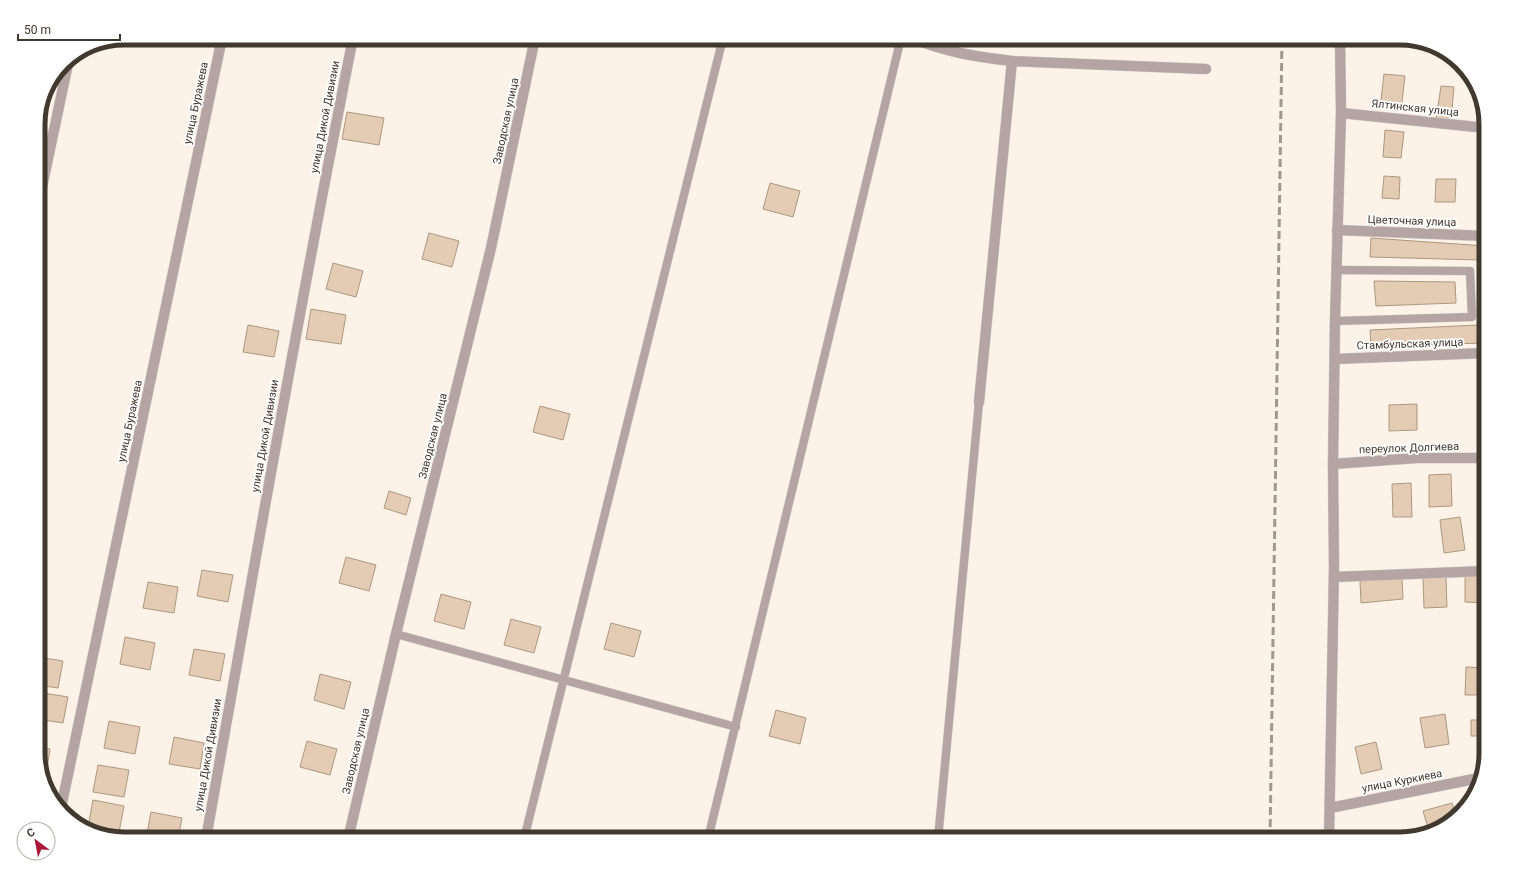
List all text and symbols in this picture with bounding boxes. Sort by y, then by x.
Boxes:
scale bar [18,16,120,42]
text: 50 m [24,23,51,37]
street label: улица Дикой Дивизии [308,60,342,174]
street label: улица Буражева [181,61,211,145]
street label: Заводская улица [490,77,522,165]
street label: Ялтинская улица [1371,97,1459,119]
street label: Цветочная улица [1367,213,1457,229]
street label: Стамбульская улица [1357,336,1463,352]
street label: улица Буражева [115,379,145,463]
street label: улица Дикой Дивизии [249,379,281,493]
street label: Заводская улица [416,392,450,480]
street label: переулок Долгиева [1359,440,1459,456]
street label: улица Дикой Дивизии [192,698,224,812]
street label: Заводская улица [340,707,372,795]
street label: улица Куркиева [1361,767,1443,795]
north arrow [16,821,56,861]
text: С [24,826,37,840]

